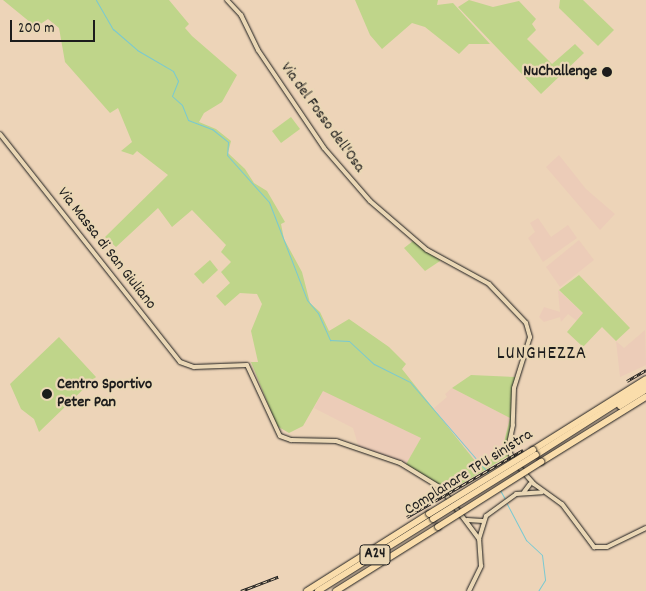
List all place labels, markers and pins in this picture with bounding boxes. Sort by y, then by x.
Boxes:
place label: NuChallenge [523,62,597,82]
marker: NuChallenge [601,66,613,78]
place label: Centro Sportivo Peter Pan [57,375,152,413]
marker: Centro Sportivo Peter Pan [41,388,53,400]

